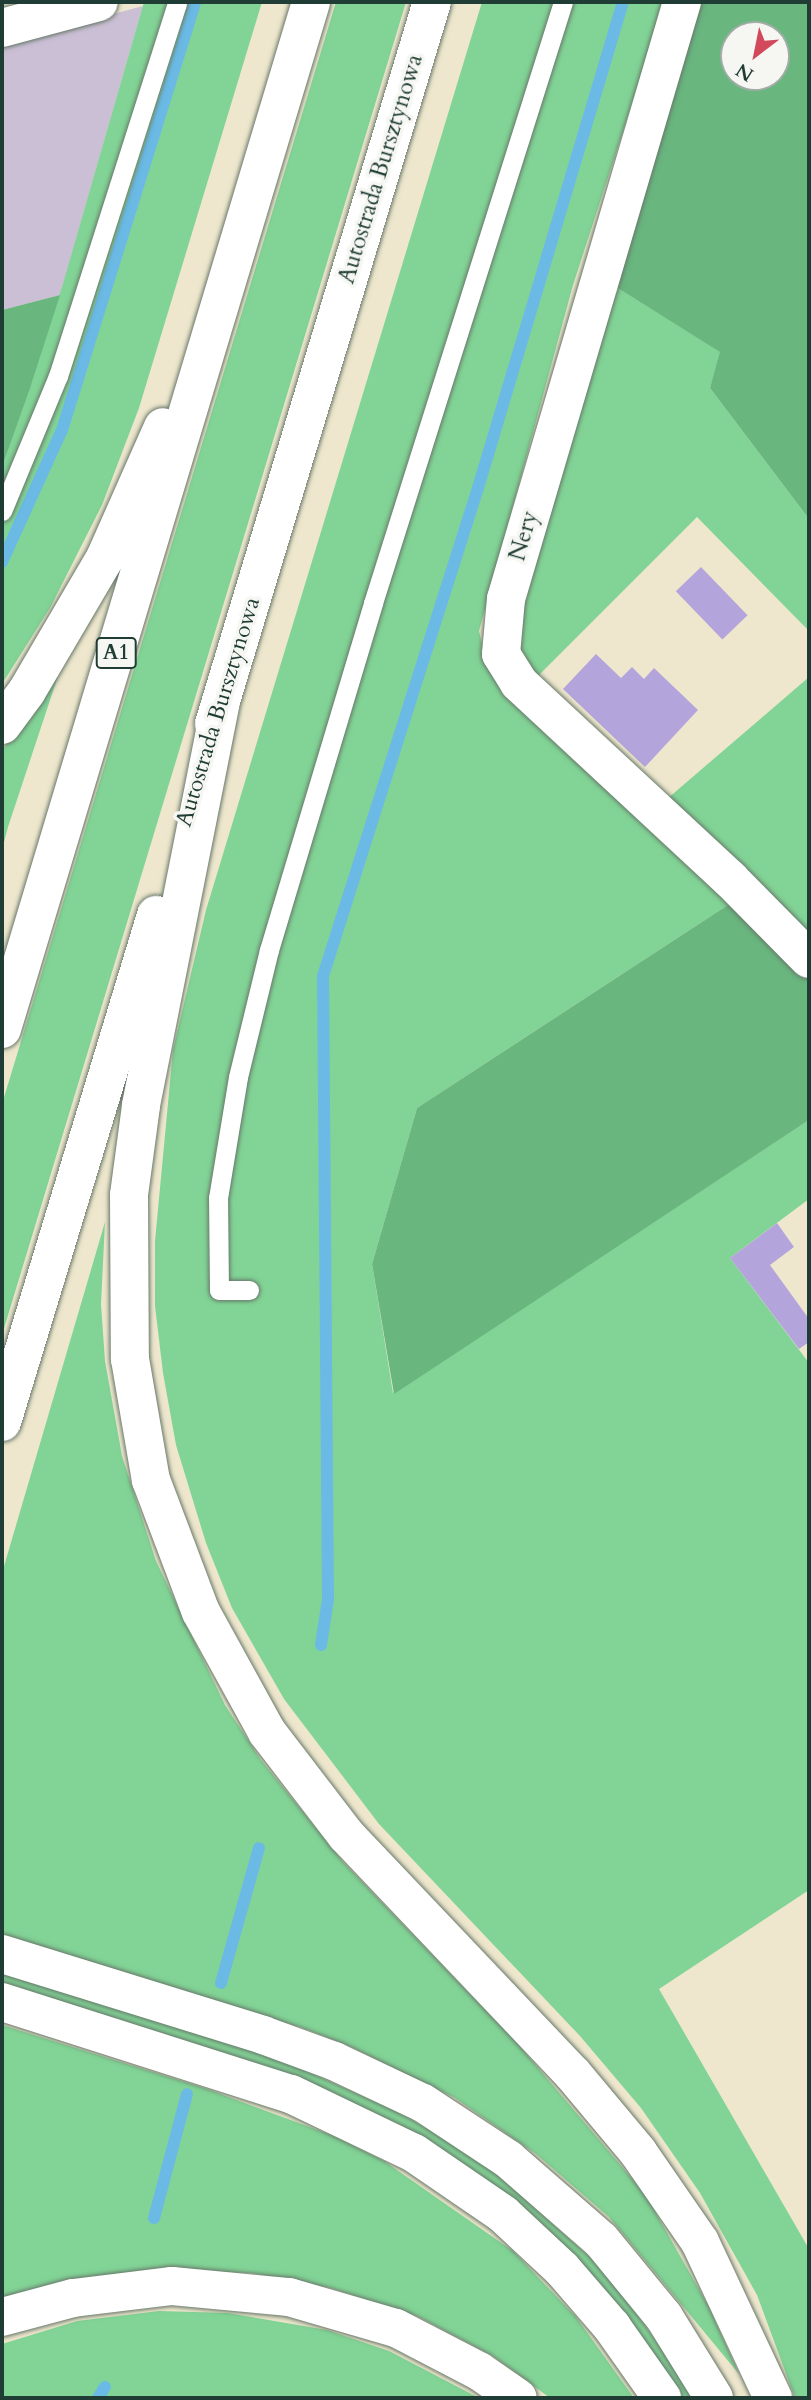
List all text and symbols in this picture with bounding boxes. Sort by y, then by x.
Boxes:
north arrow [720,21,790,91]
street label: Autostrada Bursztynowa [333,51,429,287]
text: N [731,57,759,88]
street label: Nery [504,508,544,564]
street label: Autostrada Bursztynowa [170,594,266,830]
road number: A1 [95,636,137,670]

